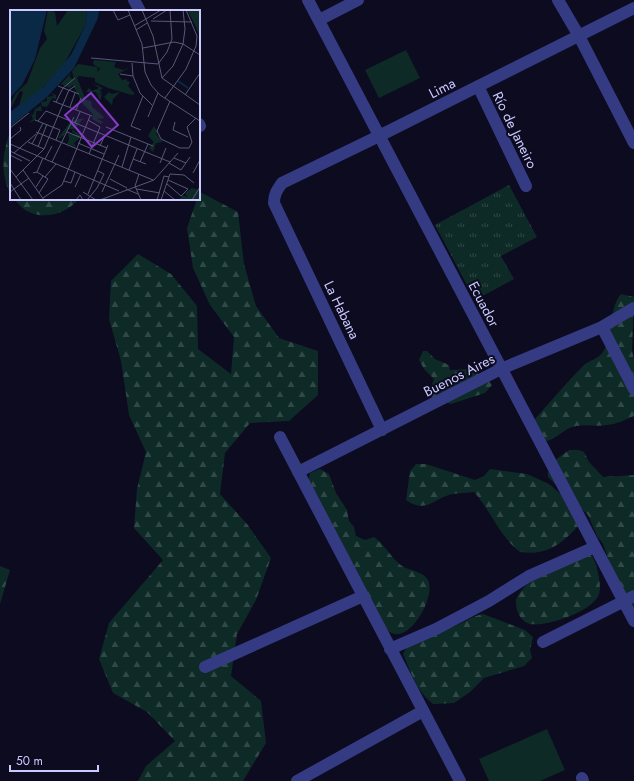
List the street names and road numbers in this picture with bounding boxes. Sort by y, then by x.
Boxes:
street label: Lima [425,73,459,103]
street label: Río de Janeiro [488,88,542,172]
street label: La Habana [319,277,365,343]
street label: Ecuador [464,278,504,330]
street label: Buenos Aires [420,348,498,402]

